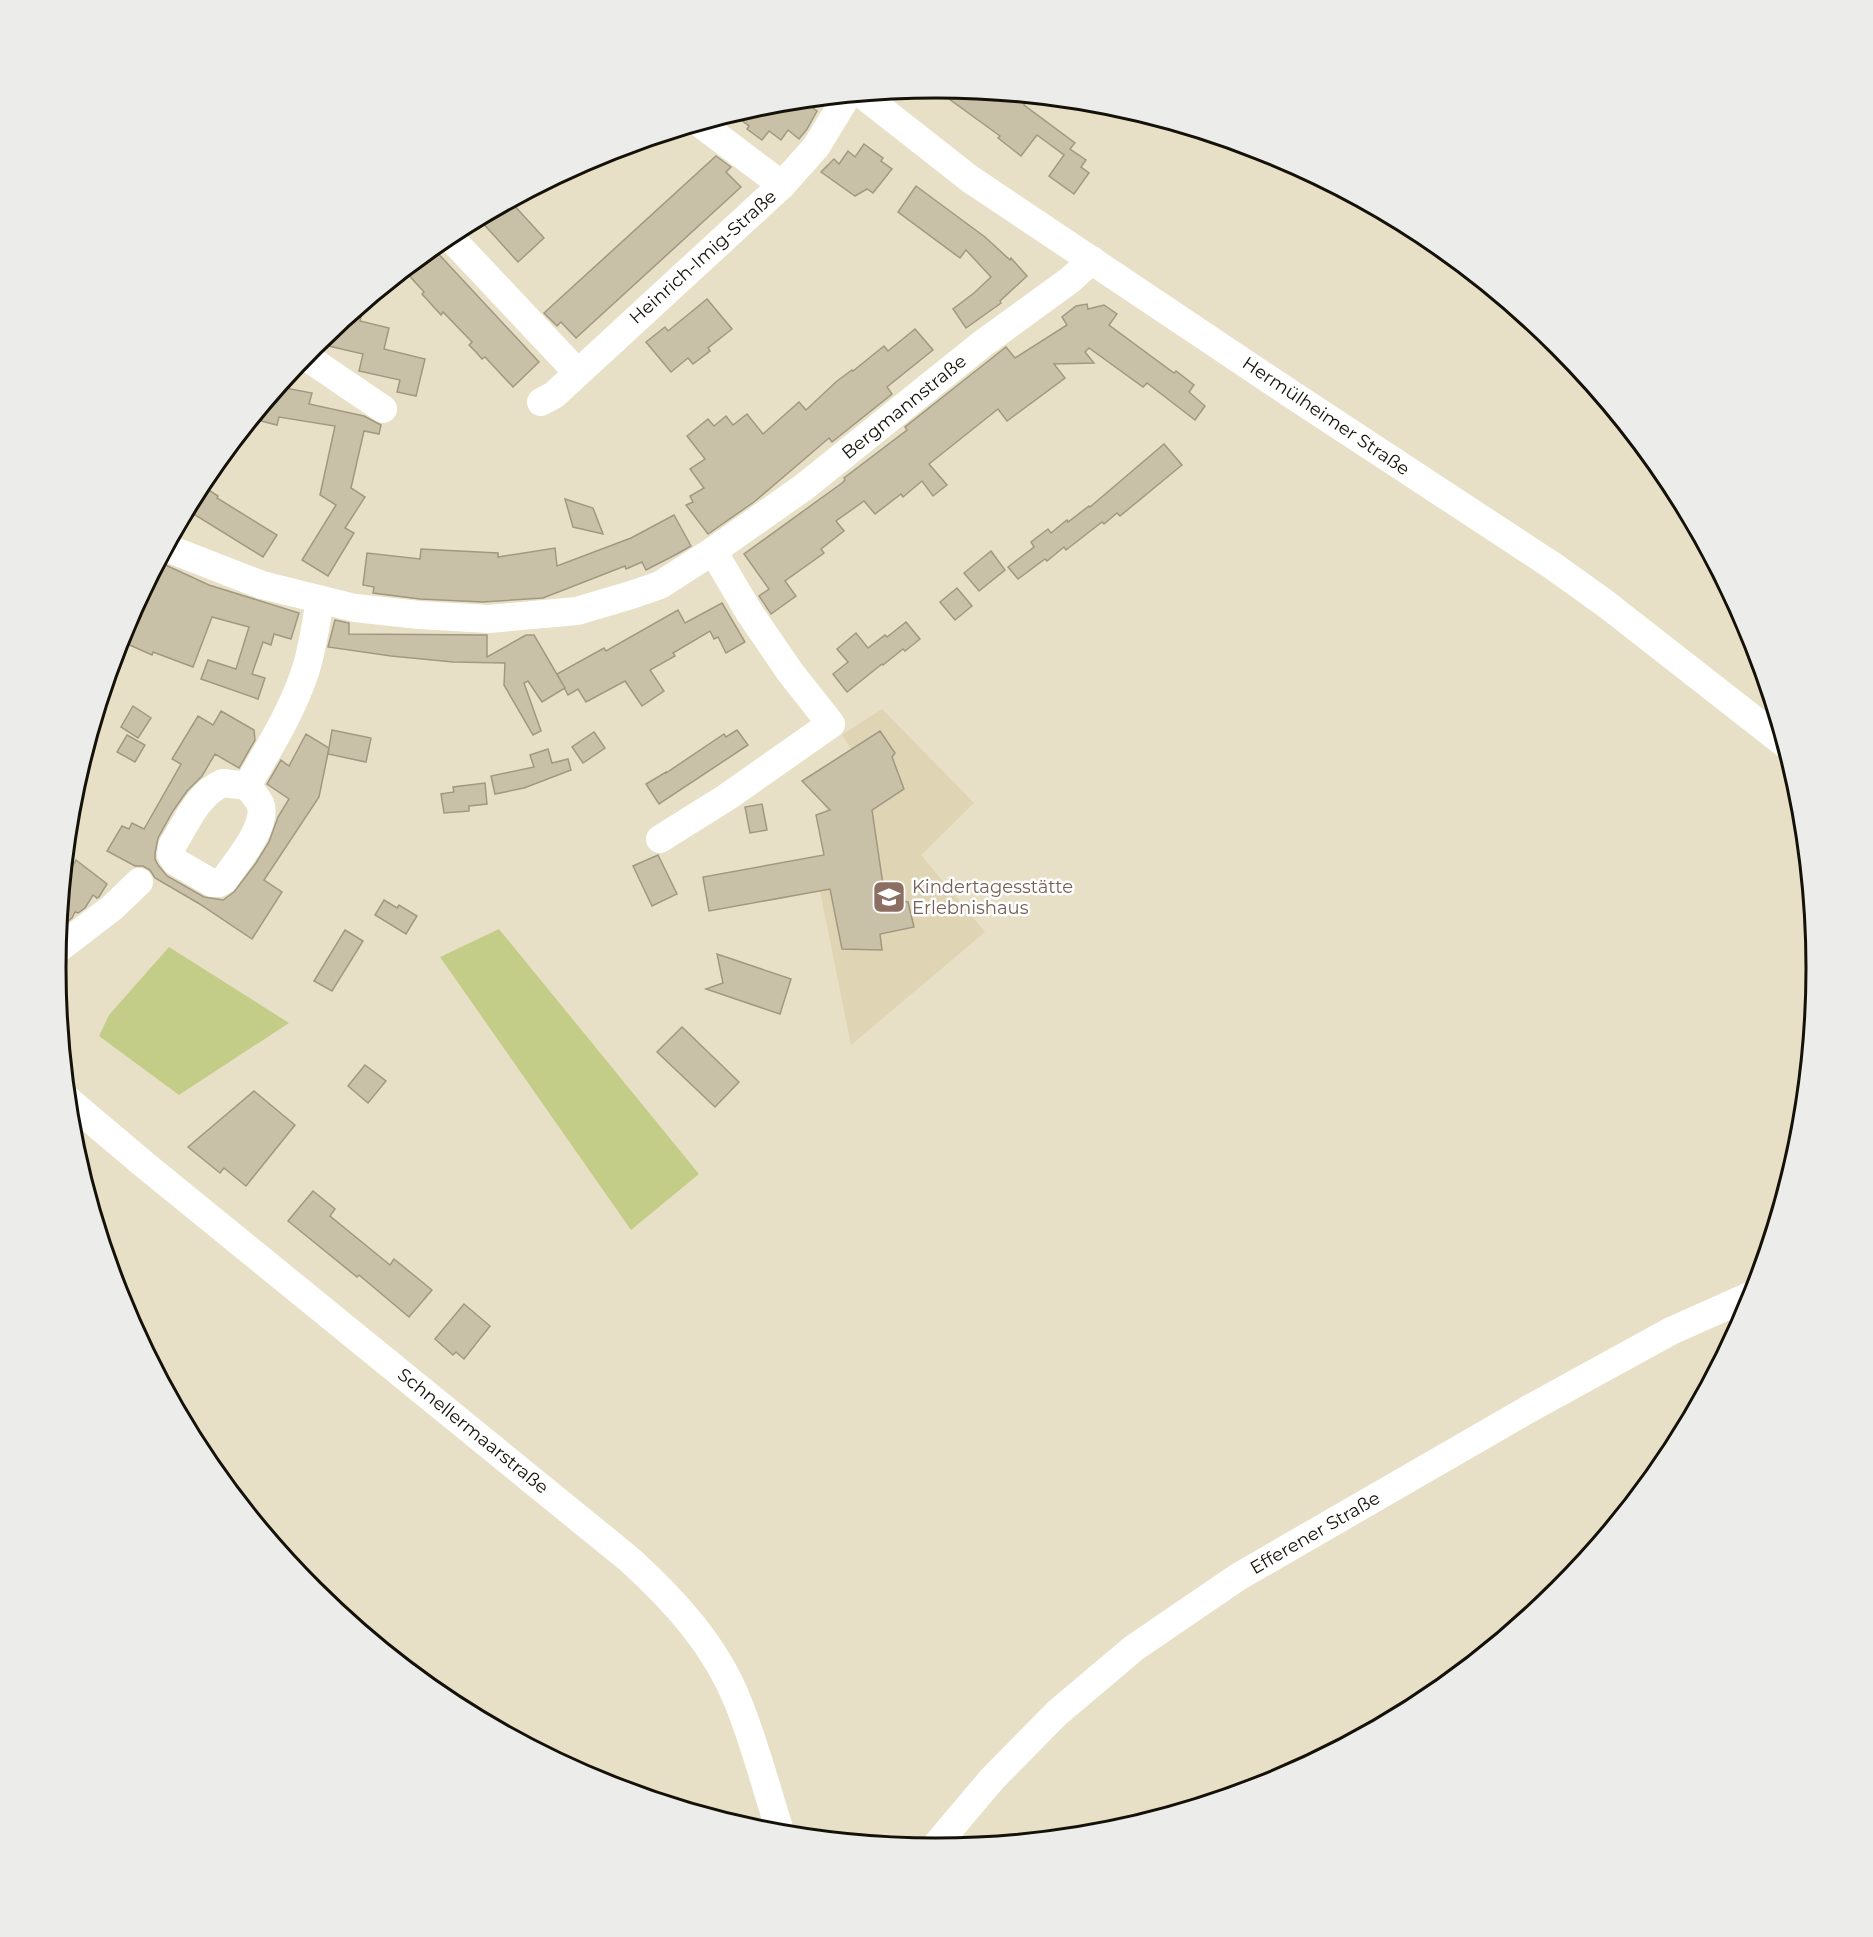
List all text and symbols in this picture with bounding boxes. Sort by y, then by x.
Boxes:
street label: Heinrich-Imig-Straße [625,185,781,329]
street label: Bergmannstraße [837,350,971,464]
street label: Hermülheimer Straße [1238,352,1414,480]
place label: Kindertagesstätte Erlebnishaus [912,876,1073,919]
school or university icon: Kindertagesstätte Erlebnishaus [871,879,907,915]
street label: Schnellermaarstraße [393,1363,553,1499]
street label: Efferener Straße [1246,1487,1384,1579]

